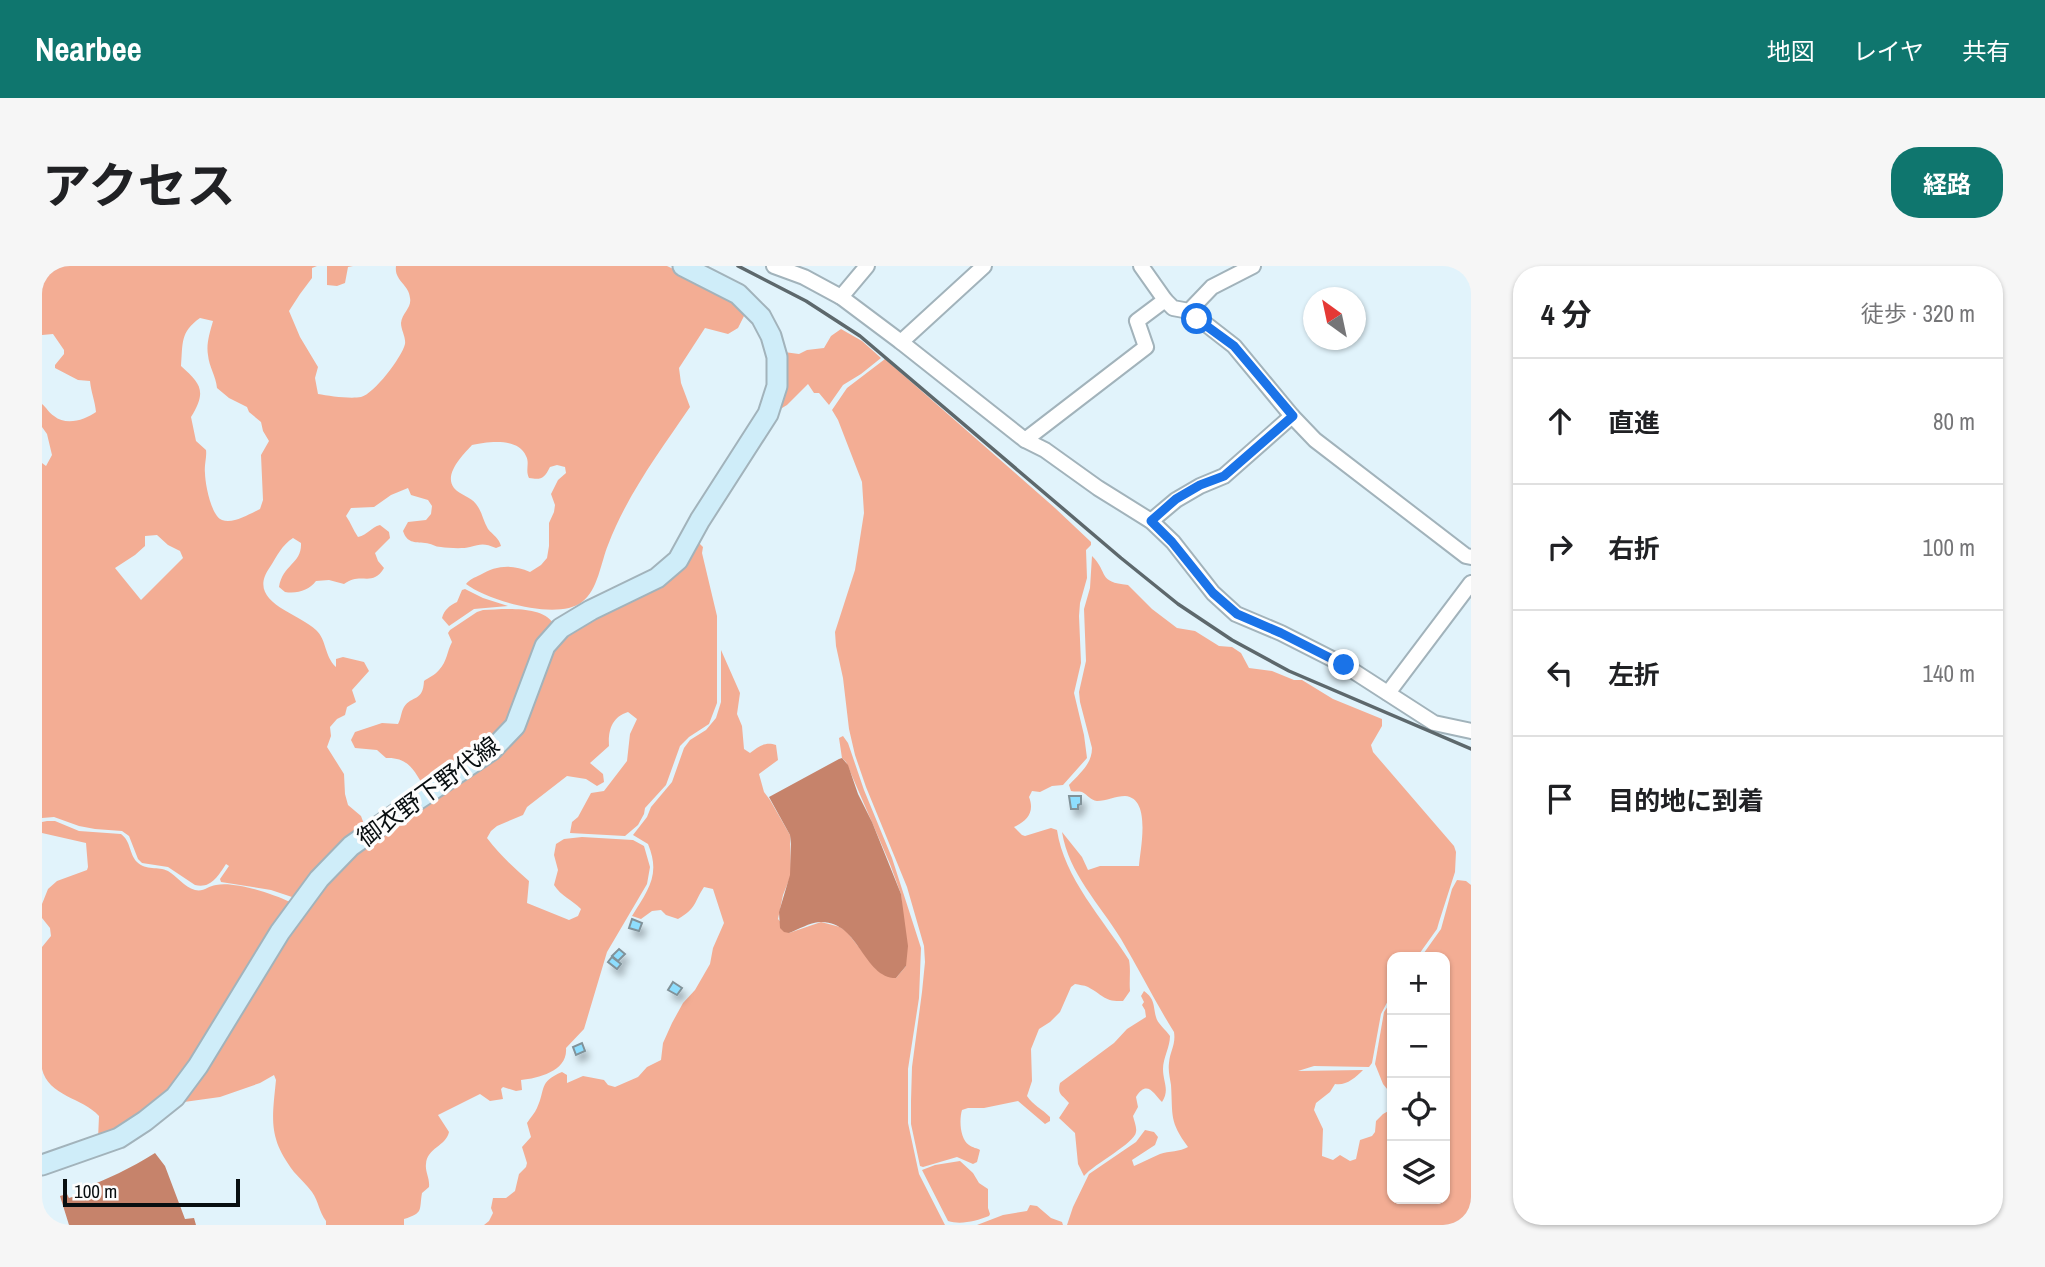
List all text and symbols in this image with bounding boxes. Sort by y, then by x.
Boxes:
text: Nearbee [35,27,142,71]
text: 地図 [1767,35,1815,67]
text: レイヤ [1853,35,1924,67]
text: 共有 [1962,35,2010,67]
button: 経路 [1891,147,2003,218]
text: アクセス [42,152,236,218]
north arrow [1303,287,1366,350]
text: 4 分 [1541,294,1592,334]
text: 徒歩 · 320 m [1861,298,1975,329]
route start [1181,303,1212,334]
icon: ahead [1541,402,1579,440]
text: 直進 [1608,405,1660,440]
text: 80 m [1933,406,1975,437]
icon: right [1541,528,1579,566]
text: 右折 [1608,531,1660,566]
text: 100 m [1923,532,1975,563]
route end [1328,649,1359,680]
icon: left [1541,654,1579,692]
text: 左折 [1608,657,1660,692]
text: 140 m [1923,658,1975,689]
street label: 御衣野下野代線 [351,729,505,853]
icon: arrive [1541,780,1579,818]
text: 目的地に到着 [1608,783,1764,818]
map controls [1387,952,1450,1204]
button: + [1387,952,1450,1015]
button: − [1387,1015,1450,1078]
button: locate [1387,1078,1450,1141]
button: layers [1387,1141,1450,1204]
scale bar [63,1176,240,1208]
text: 100 m [74,1178,117,1204]

